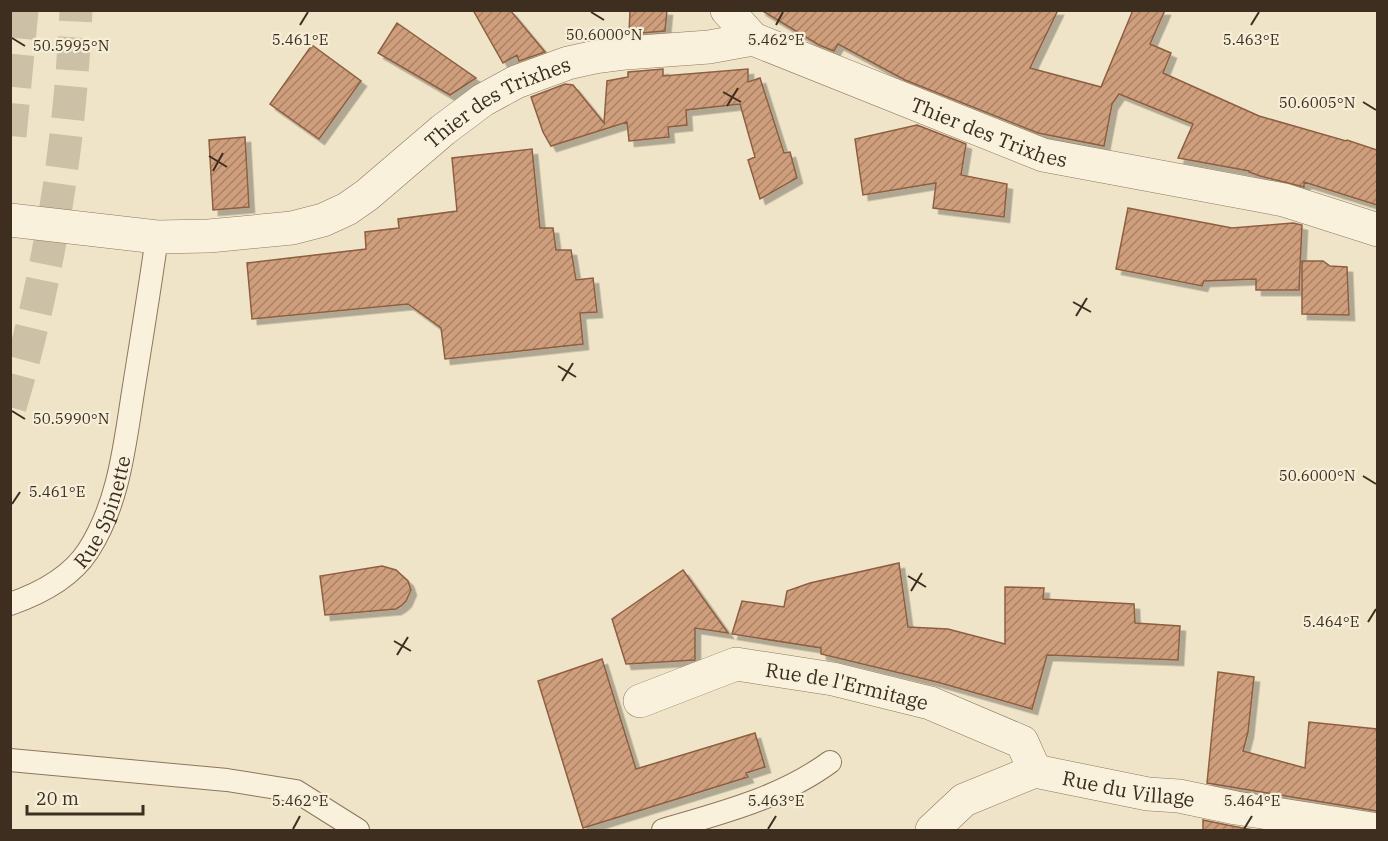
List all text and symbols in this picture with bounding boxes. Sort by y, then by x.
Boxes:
text: 50.6000°N [566,25,642,44]
text: 5.461°E [272,30,328,49]
text: 5.462°E [748,30,804,49]
text: 5.463°E [1223,30,1279,49]
text: 50.5995°N [33,36,109,55]
street label: Thier des Trixhes [418,50,574,154]
street label: Thier des Trixhes [907,90,1069,173]
text: 50.6005°N [1279,93,1355,112]
text: 50.5990°N [33,409,109,428]
street label: Rue Spinette [67,453,136,574]
text: 50.6000°N [1279,466,1355,485]
text: 5.461°E [29,482,85,501]
text: 5.464°E [1303,612,1359,631]
street label: Rue de l'Ermitage [764,655,931,716]
street label: Rue du Village [1060,763,1197,813]
scale bar [27,778,142,816]
text: 20 m [36,787,79,810]
text: 5.462°E [272,791,328,810]
text: 5.463°E [748,791,804,810]
text: 5.464°E [1224,791,1280,810]

